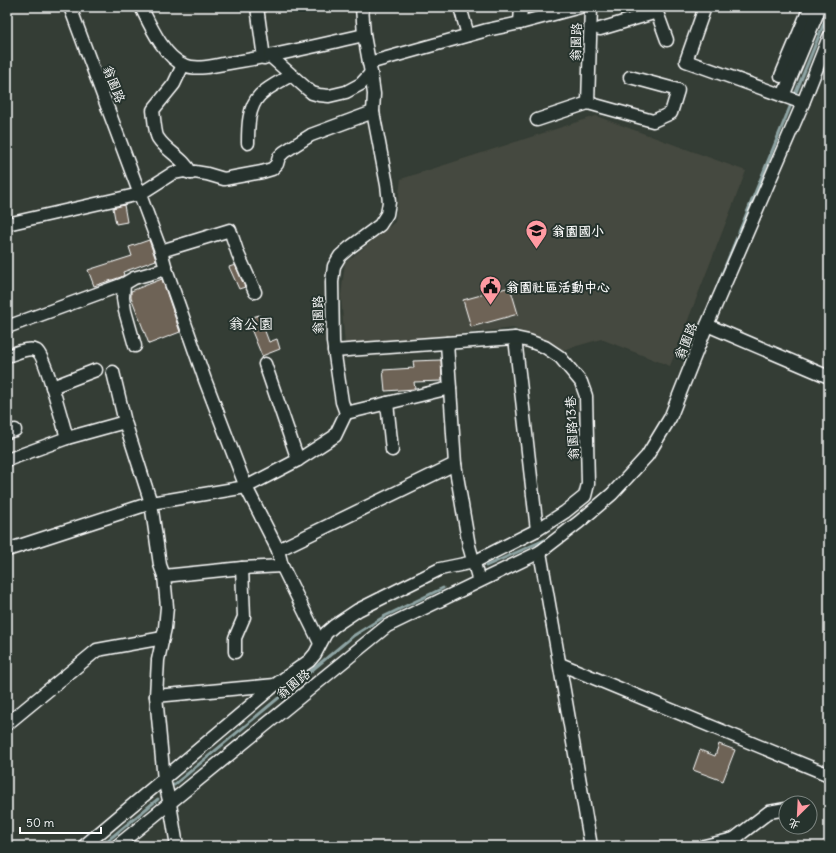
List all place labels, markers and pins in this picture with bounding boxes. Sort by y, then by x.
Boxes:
school or university icon: 翁園國小 [524,218,550,251]
place label: 翁園國小 [552,223,604,240]
public building icon: 翁園社區活動中心 [478,274,504,307]
place label: 翁園社區活動中心 [506,279,610,296]

